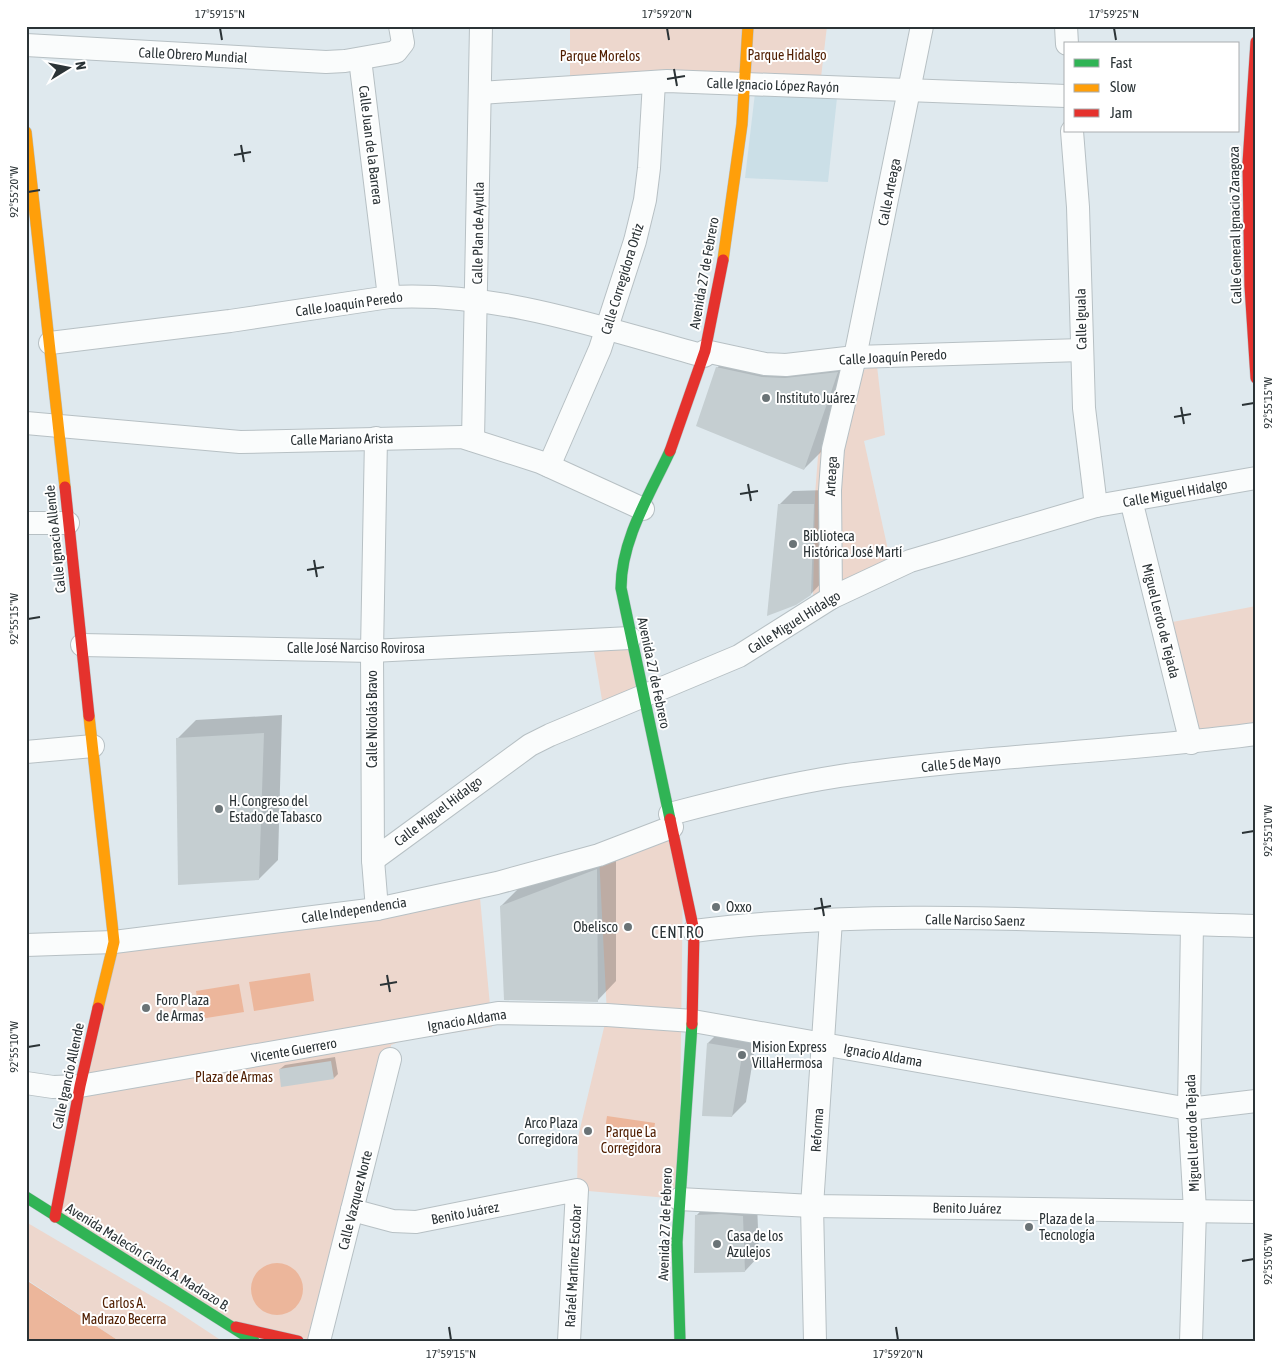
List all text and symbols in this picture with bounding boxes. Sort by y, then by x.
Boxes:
text: 17°59'15"N [195,7,245,21]
text: 17°59'20"N [642,7,692,21]
text: 17°59'25"N [1089,7,1139,21]
north arrow [42,42,92,92]
legend [1064,42,1240,132]
street label: Calle Obrero Mundial [138,44,248,66]
park label: Parque Hidalgo [747,47,827,63]
park label: Parque Morelos [560,48,640,64]
text: Fast [1110,54,1132,71]
text: N [72,60,89,71]
street label: Calle Ignacio López Rayón [706,75,840,95]
text: Slow [1110,78,1136,95]
street label: Calle Juan de la Barrera [356,84,386,206]
text: Jam [1110,104,1133,121]
street label: Calle General Ignacio Zaragoza [1226,146,1244,304]
street label: Calle Arteaga [875,157,903,227]
text: 92°55'20"W [7,166,21,218]
street label: Calle Plan de Ayutla [469,182,487,284]
street label: Avenida 27 de Febrero [686,216,722,330]
street label: Calle Corregidora Ortiz [598,222,646,336]
street label: Calle Iguala [1072,288,1090,350]
street label: Calle Joaquín Peredo [294,289,404,319]
street label: Calle Joaquín Peredo [839,346,947,368]
text: 92°55'15"W [1261,377,1275,429]
place label: Instituto Juárez [776,390,855,406]
marker: Instituto Juárez [760,392,772,404]
street label: Calle Mariano Arista [290,430,394,448]
street label: Arteaga [822,456,840,496]
street label: Calle Miguel Hidalgo [1121,476,1229,510]
street label: Calle Ignacio Allende [41,484,69,594]
place label: Biblioteca Histórica José Martí [803,528,902,560]
marker: Biblioteca Histórica José Martí [787,538,799,550]
street label: Miguel Lerdo de Tejada [1139,562,1183,680]
street label: Calle Miguel Hidalgo [745,587,843,657]
text: 92°55'15"W [7,593,21,645]
street label: Avenida 27 de Febrero [634,616,674,730]
street label: Calle José Narciso Rovirosa [287,640,425,656]
street label: Calle Nicolás Bravo [364,670,380,768]
street label: Calle 5 de Mayo [920,751,1002,775]
street label: Calle Miguel Hidalgo [391,773,485,849]
place label: H. Congreso del Estado de Tabasco [229,793,322,825]
marker: H. Congreso del Estado de Tabasco [213,803,225,815]
text: 92°55'10"W [1261,805,1275,857]
street label: Calle Independencia [300,894,408,926]
place label: Oxxo [726,899,752,915]
marker: Oxxo [710,901,722,913]
street label: Calle Narciso Saenz [925,911,1025,929]
place label: Obelisco [573,919,618,935]
marker: Obelisco [622,921,634,933]
district label: CENTRO [651,923,705,941]
place label: Foro Plaza de Armas [156,992,209,1024]
marker: Foro Plaza de Armas [140,1002,152,1014]
street label: Ignacio Aldama [426,1006,508,1034]
text: 92°55'10"W [7,1021,21,1073]
street label: Calle Igancio Allende [49,1021,87,1131]
street label: Vicente Guerrero [250,1035,338,1065]
place label: Mision Express VillaHermosa [752,1039,827,1071]
street label: Ignacio Aldama [842,1040,924,1070]
marker: Mision Express VillaHermosa [736,1049,748,1061]
park label: Plaza de Armas [195,1069,273,1085]
street label: Miguel Lerdo de Tejada [1182,1074,1202,1192]
street label: Reforma [807,1107,827,1153]
place label: Arco Plaza Corregidora [518,1115,578,1147]
park label: Parque La Corregidora [601,1124,661,1156]
marker: Arco Plaza Corregidora [582,1125,594,1137]
street label: Calle Vazquez Norte [335,1149,375,1251]
street label: Avenida 27 de Febrero [655,1167,675,1281]
street label: Benito Juárez [430,1199,500,1227]
street label: Benito Juárez [933,1199,1001,1217]
street label: Avenida Malecón Carlos A. Madrazo B. [63,1200,233,1314]
street label: Rafaél Martínez Escobar [562,1203,584,1328]
place label: Plaza de la Tecnología [1039,1211,1095,1243]
marker: Plaza de la Tecnología [1023,1221,1035,1233]
place label: Casa de los Azulejos [727,1228,783,1260]
text: 92°55'05"W [1261,1233,1275,1285]
marker: Casa de los Azulejos [711,1238,723,1250]
park label: Carlos A. Madrazo Becerra [81,1295,167,1327]
text: 17°59'15"N [426,1347,476,1361]
text: 17°59'20"N [873,1347,923,1361]

